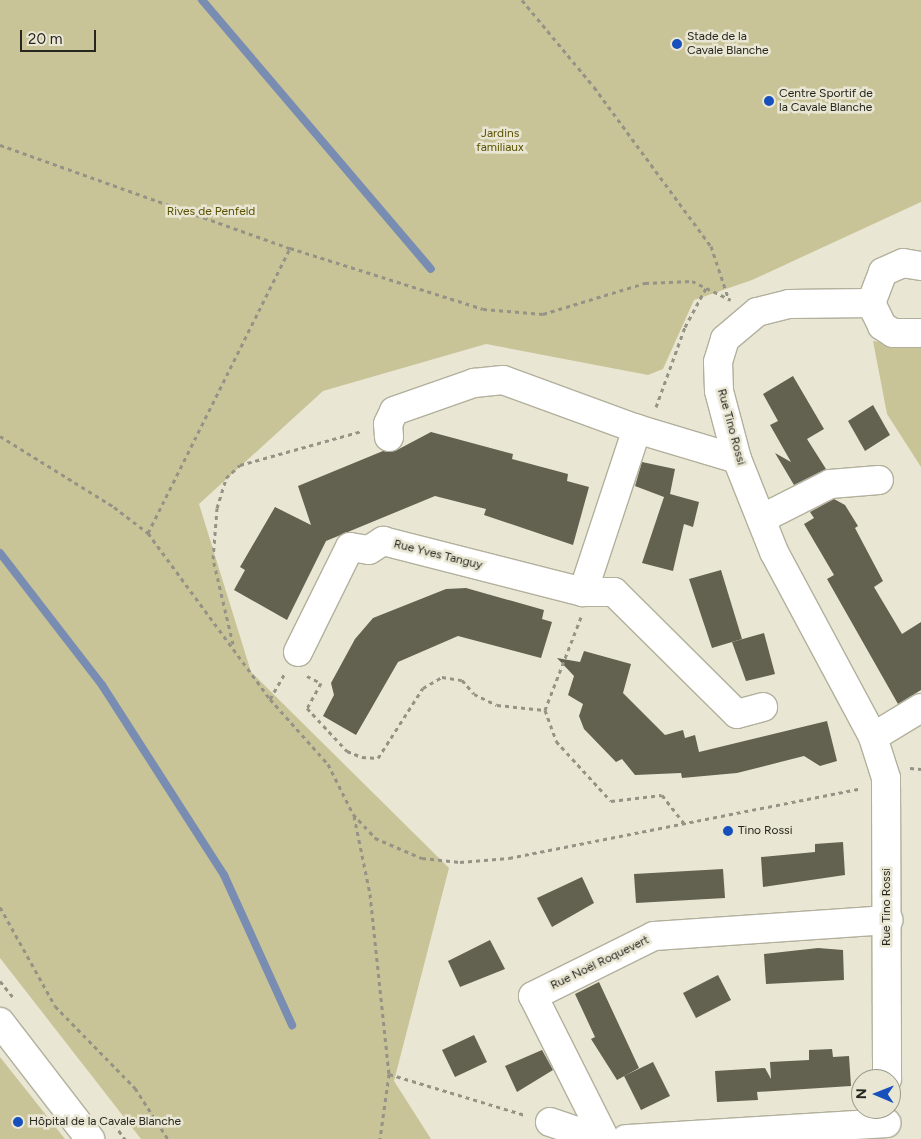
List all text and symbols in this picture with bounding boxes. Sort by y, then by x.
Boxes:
scale bar [22,20,99,52]
text: 20 m [28,30,62,48]
place label: Stade de la Cavale Blanche [687,30,769,58]
marker: Stade de la Cavale Blanche [671,38,683,50]
place label: Centre Sportif de la Cavale Blanche [779,87,873,115]
marker: Centre Sportif de la Cavale Blanche [763,95,775,107]
park label: Jardins familiaux [476,127,524,155]
park label: Rives de Penfeld [167,205,255,219]
street label: Rue Tino Rossi [714,387,748,467]
street label: Rue Yves Tanguy [392,537,484,573]
place label: Tino Rossi [738,824,792,838]
marker: Tino Rossi [722,825,734,837]
street label: Rue Tino Rossi [880,868,894,946]
street label: Rue Noël Roquevert [548,933,652,993]
north arrow [851,1069,901,1119]
text: N [853,1088,870,1099]
marker: Hôpital de la Cavale Blanche [11,1115,25,1129]
place label: Hôpital de la Cavale Blanche [29,1115,181,1129]

